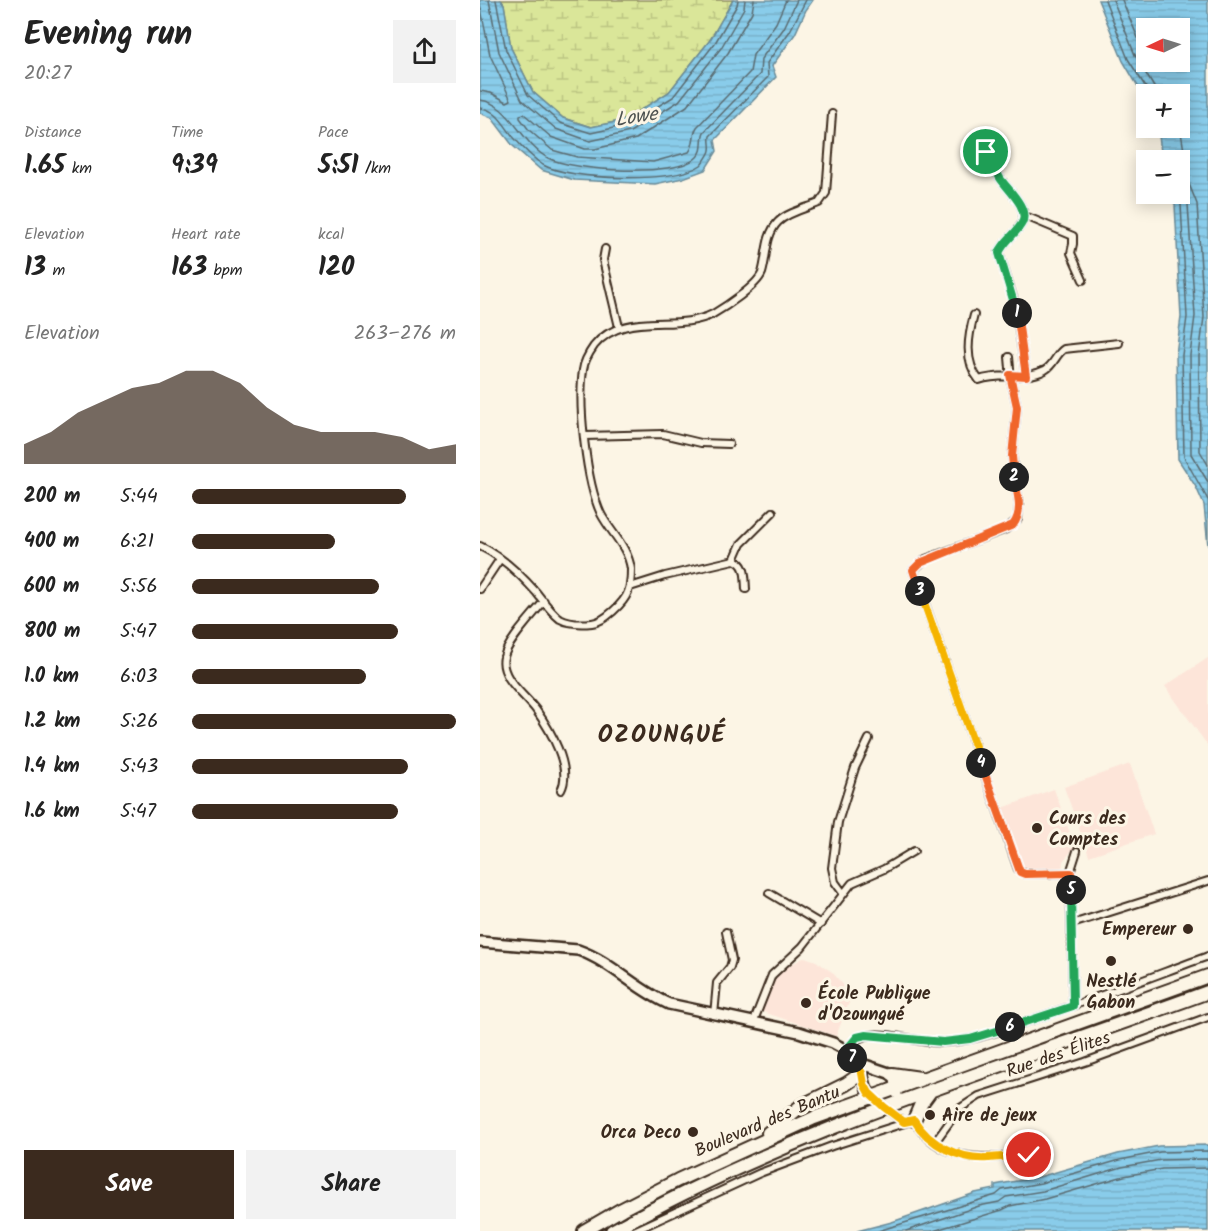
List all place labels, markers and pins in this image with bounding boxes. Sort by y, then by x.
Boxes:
pin [960,126,1011,177]
pin: 1 [1002,298,1032,328]
pin: 2 [999,462,1029,492]
pin: 3 [905,576,935,606]
pin: 4 [966,748,996,778]
place label: Cours des Comptes [1049,805,1126,855]
marker: Cours des Comptes [1030,821,1044,835]
pin: 5 [1056,875,1086,905]
place label: Empereur [1102,916,1177,945]
marker: Empereur [1181,922,1195,936]
marker: Nestlé Gabon [1104,954,1118,968]
place label: Nestlé Gabon [1086,968,1137,1018]
place label: École Publique d'Ozoungué [818,980,931,1030]
marker: École Publique d'Ozoungué [799,996,813,1010]
pin: 6 [995,1012,1025,1042]
pin: 7 [837,1043,867,1073]
place label: Aire de jeux [942,1102,1037,1131]
marker: Aire de jeux [923,1108,937,1122]
place label: Orca Deco [601,1119,681,1148]
marker: Orca Deco [686,1125,700,1139]
pin [1003,1129,1054,1180]

